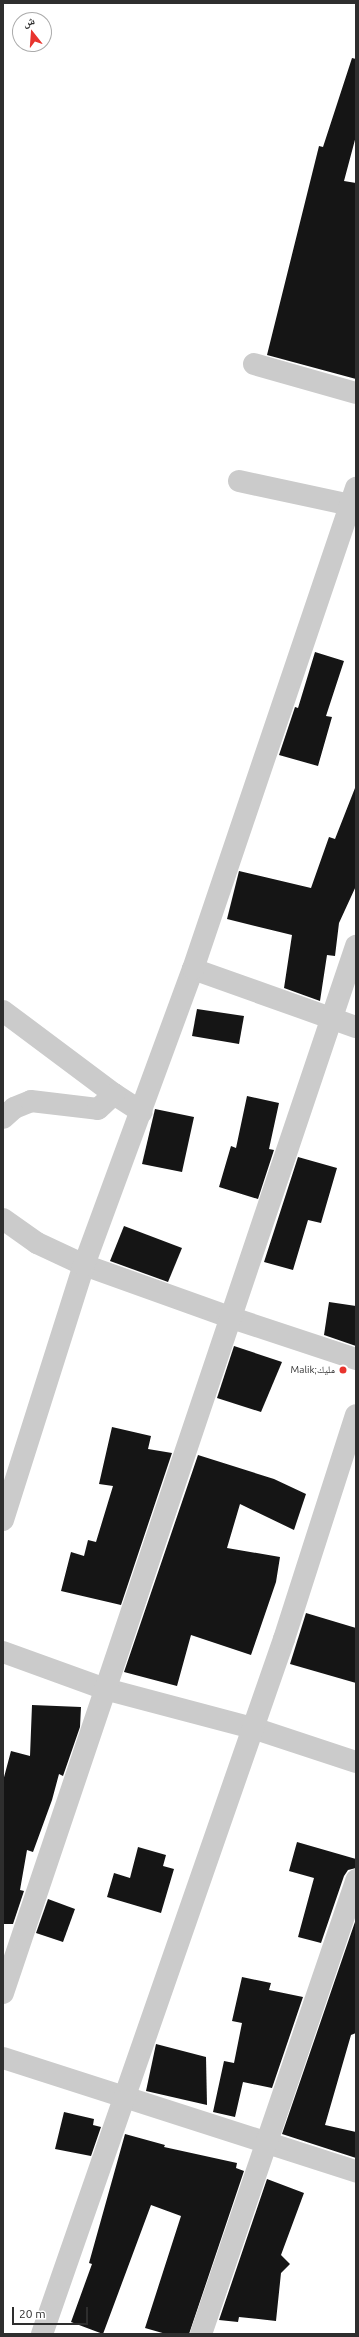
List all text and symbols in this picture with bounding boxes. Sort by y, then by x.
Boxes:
north arrow [12,12,52,52]
text: ش [21,14,36,29]
place label: Malik;مليك [291,1364,335,1376]
marker: Malik;مليك [338,1365,348,1375]
scale bar [14,2299,90,2325]
text: 20 m [19,2307,46,2320]

